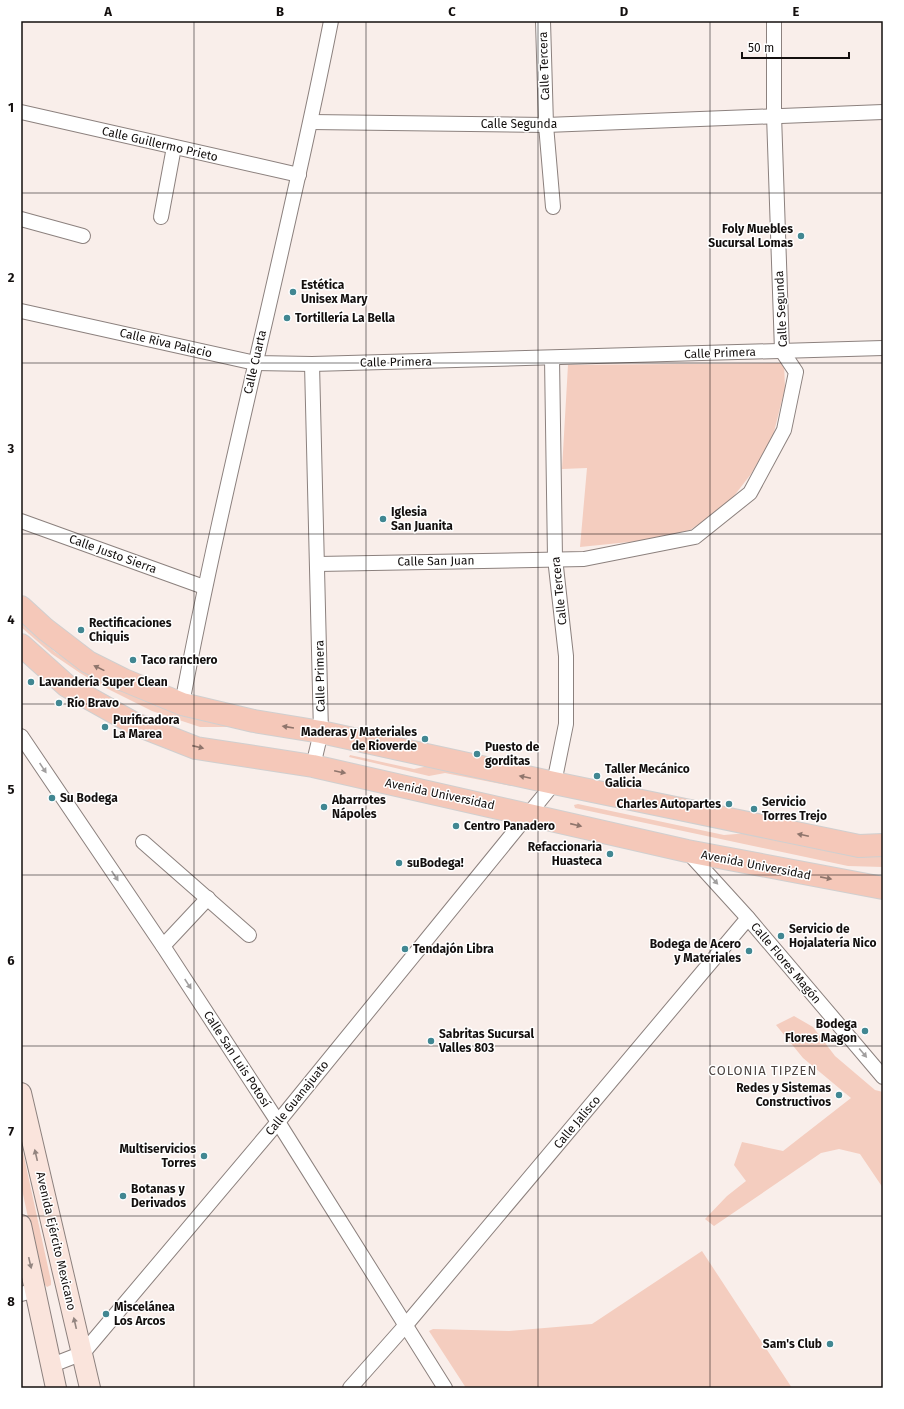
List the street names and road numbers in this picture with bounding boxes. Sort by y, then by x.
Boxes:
street label: Calle Tercera [536,31,552,101]
street label: Calle Segunda [481,117,557,131]
street label: Calle Guillermo Prieto [101,124,219,164]
street label: Calle Segunda [772,270,790,348]
street label: Calle Riva Palacio [118,326,214,360]
street label: Calle Cuarta [241,329,269,395]
street label: Calle Primera [684,345,756,361]
street label: Calle Primera [360,354,432,370]
street label: Calle Justo Sierra [67,532,159,576]
street label: Calle San Juan [397,553,475,569]
street label: Calle Tercera [548,556,570,626]
street label: Calle Primera [312,640,328,712]
street label: Avenida Universidad [384,776,496,812]
street label: Avenida Universidad [700,847,812,883]
street label: Calle Flores Magón [748,920,824,1006]
street label: Calle San Luis Potosí [201,1008,274,1110]
street label: Calle Guanajuato [263,1058,331,1138]
street label: Calle Jalisco [551,1093,603,1151]
street label: Avenida Ejército Mexicano [33,1170,79,1312]

